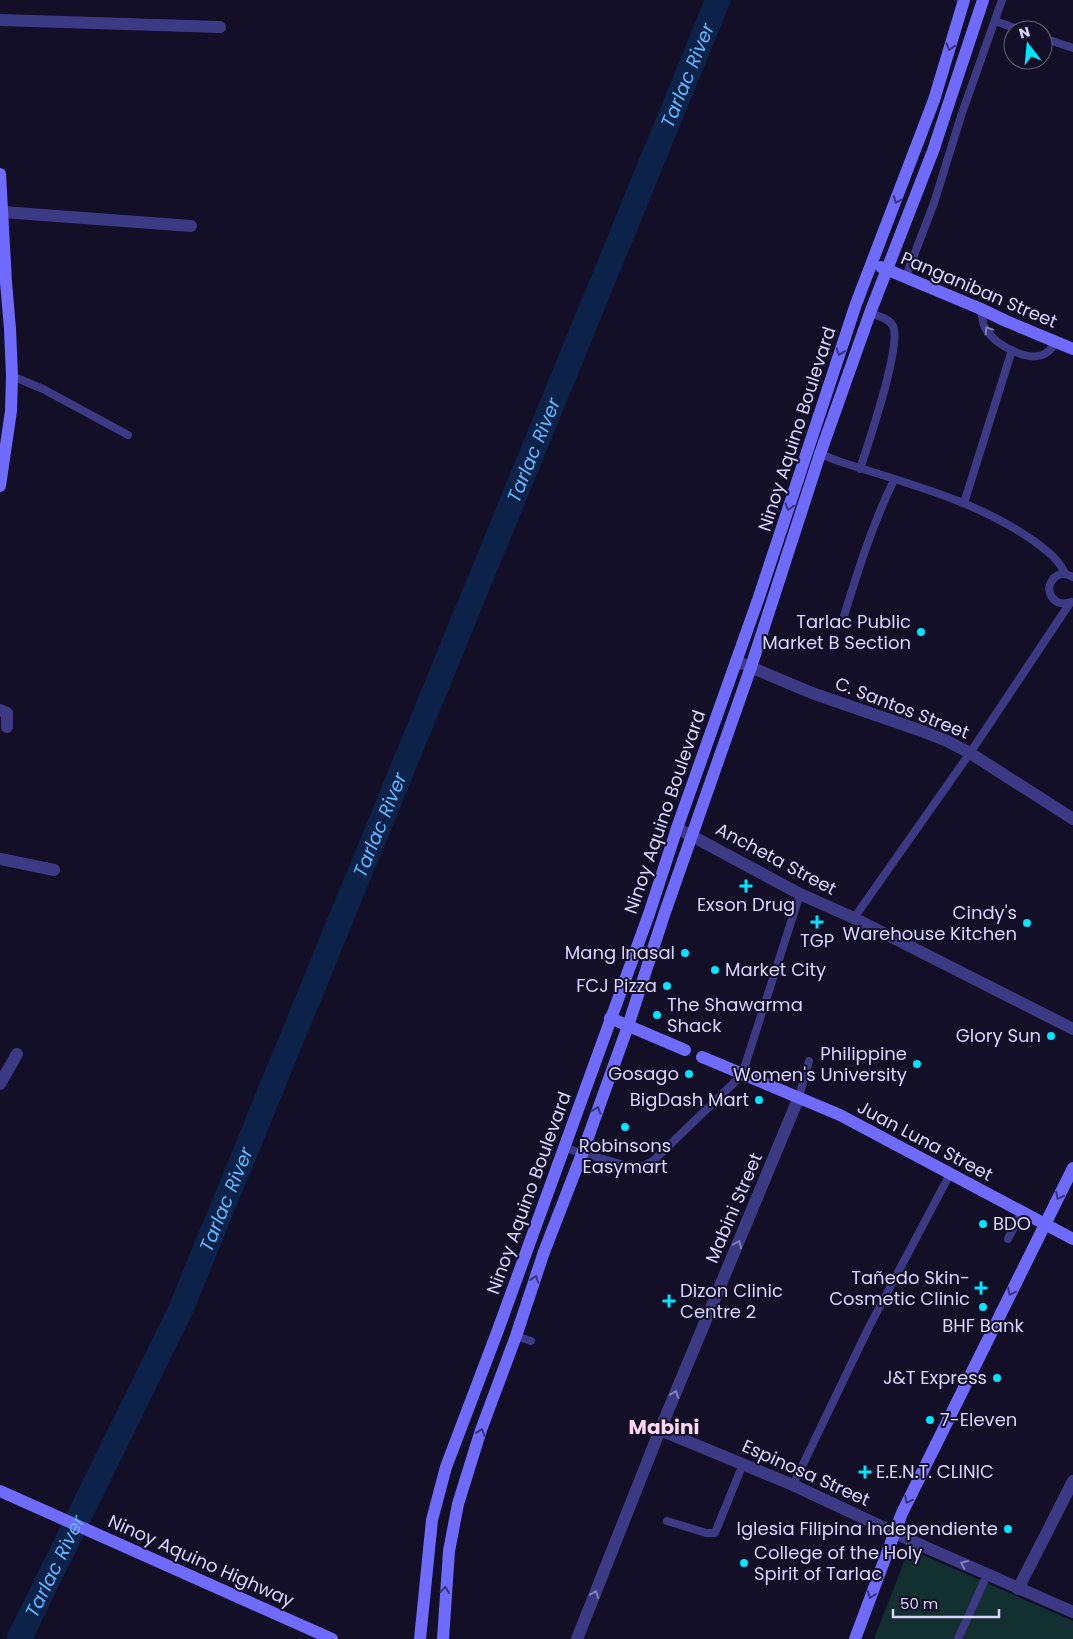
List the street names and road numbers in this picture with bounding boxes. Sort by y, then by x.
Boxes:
street label: Panganiban Street [897,245,1061,334]
street label: Ninoy Aquino Boulevard [752,323,841,534]
street label: C. Santos Street [832,670,973,745]
street label: Ninoy Aquino Boulevard [618,707,711,917]
street label: Ancheta Street [711,816,841,901]
street label: Ninoy Aquino Boulevard [480,1088,577,1298]
street label: Juan Luna Street [853,1094,997,1187]
street label: Mabini Street [699,1149,768,1267]
street label: Espinosa Street [738,1433,874,1512]
street label: Ninoy Aquino Highway [104,1508,298,1613]

